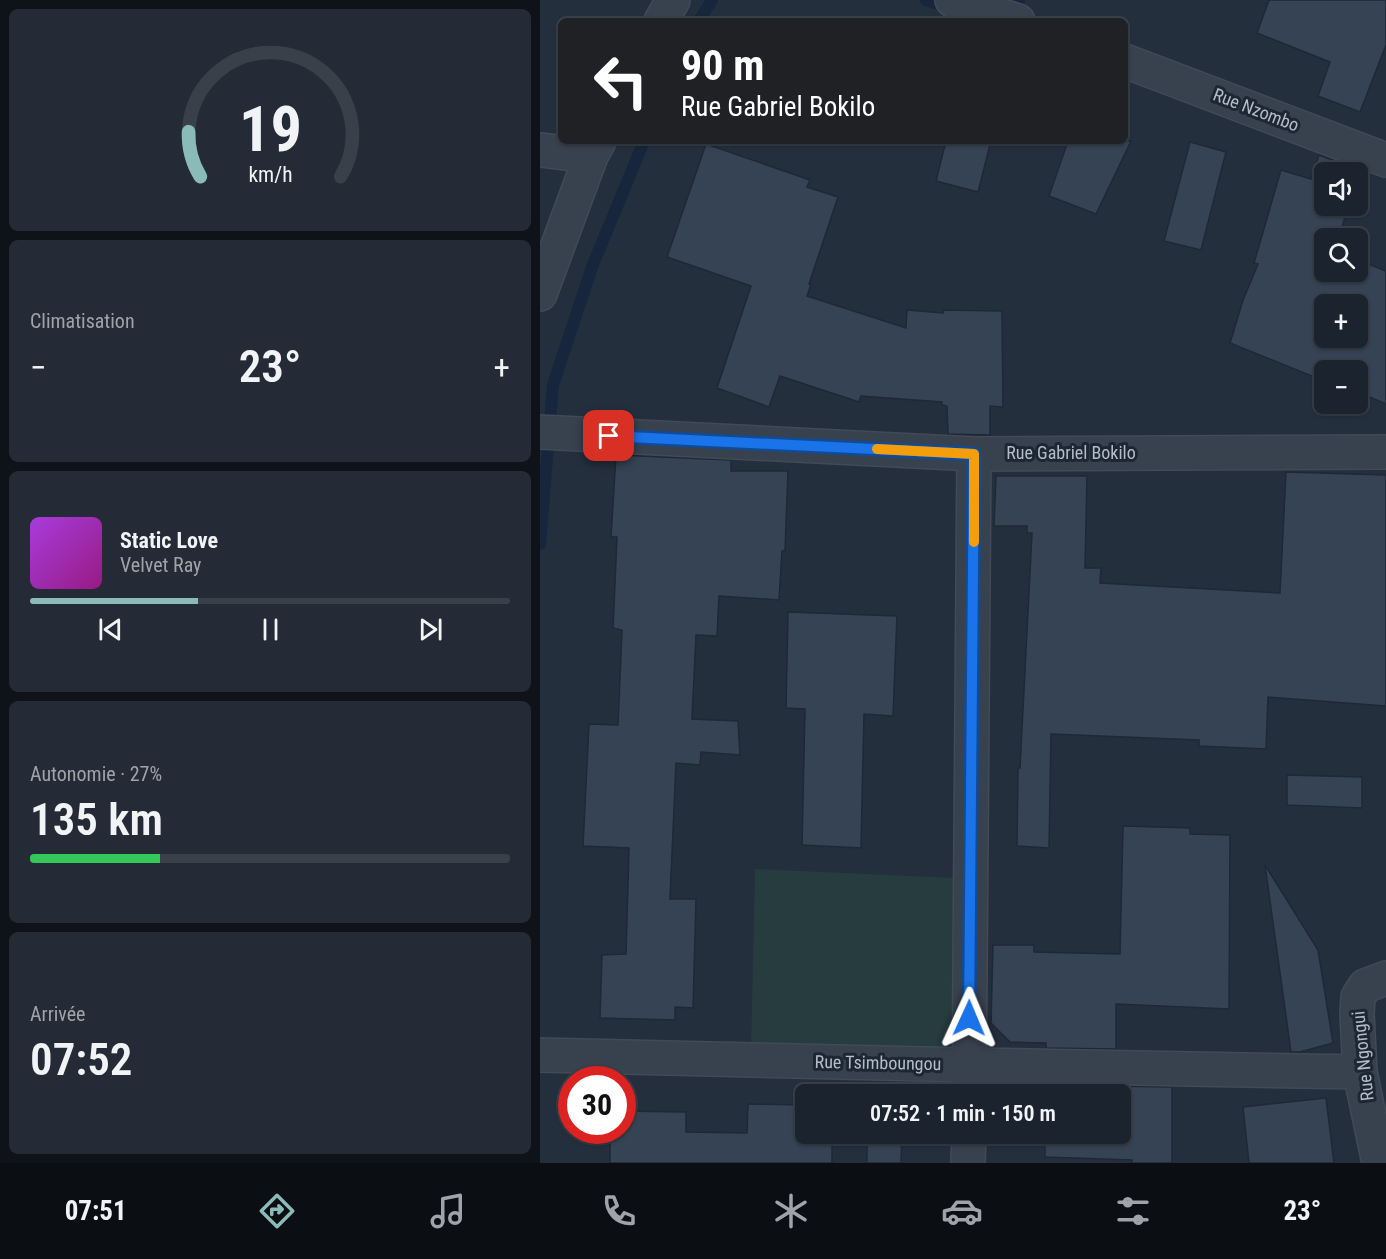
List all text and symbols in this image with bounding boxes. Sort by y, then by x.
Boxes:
text: 90 m [681,41,764,90]
icon: left [582,42,660,120]
street label: Rue Nzombo [1210,84,1302,136]
text: Rue Gabriel Bokilo [681,91,875,123]
text: 19 [238,93,302,166]
text: km/h [248,162,292,187]
map controls [1314,162,1368,414]
button: sound [1314,162,1368,216]
button: search [1314,228,1368,282]
button: + [1314,294,1368,348]
text: Climatisation [30,309,135,333]
text: 23° [239,340,301,393]
text: − [30,348,47,387]
text: + [494,348,510,387]
button: − [1314,360,1368,414]
pin [583,410,634,461]
icon: arrive [592,419,625,452]
street label: Rue Gabriel Bokilo [1006,442,1136,463]
text: Static Love [120,528,218,553]
text: Velvet Ray [120,553,201,577]
icon: previous [94,613,127,646]
icon: pause [254,613,287,646]
icon: next [414,613,447,646]
text: Autonomie · 27% [30,762,162,786]
text: 135 km [30,793,163,846]
position arrow [937,986,1001,1050]
text: Arrivée [30,1002,86,1026]
street label: Rue Ngongui [1347,1010,1378,1102]
text: 07:52 [30,1033,132,1086]
street label: Rue Tsimboungou [814,1051,942,1074]
speed limit sign: 30 [558,1066,636,1144]
text: 07:52 · 1 min · 150 m [870,1101,1056,1126]
icon: directions [256,1190,298,1232]
icon: music [427,1190,469,1232]
icon: phone [598,1190,640,1232]
icon: climate [770,1190,812,1232]
icon: car [941,1190,983,1232]
icon: filters [1112,1190,1154,1232]
text: 07:51 [65,1195,127,1227]
text: 23° [1283,1195,1321,1227]

